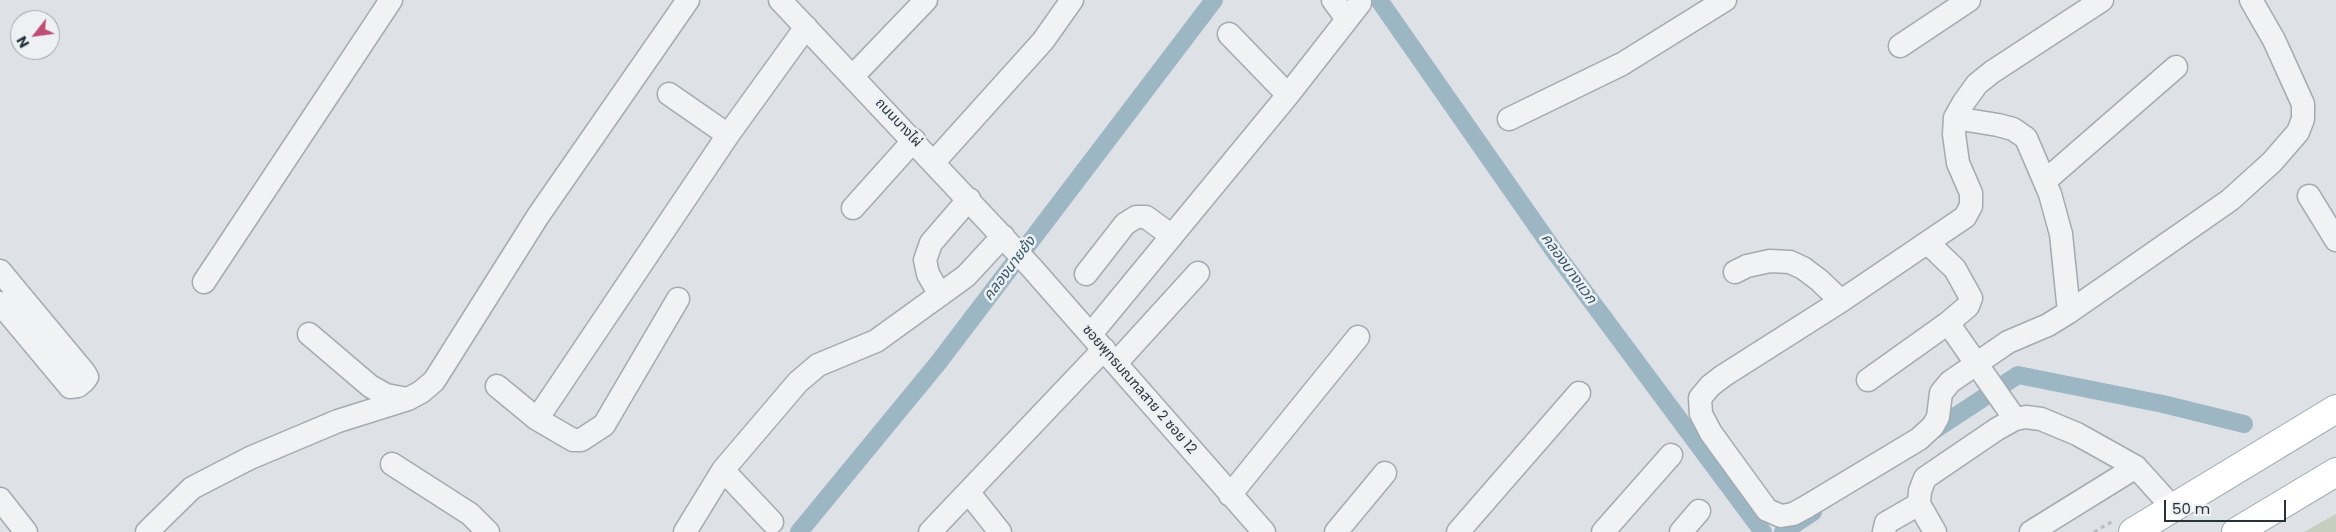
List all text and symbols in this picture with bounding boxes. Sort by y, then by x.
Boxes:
north arrow [10,10,60,60]
text: N [12,32,34,52]
street label: ถนนบางไผ่ [871,95,925,151]
water label: คลองบางแวก [1537,230,1599,308]
water label: คลองนายย้ง [980,233,1040,305]
street label: ซอยพุทธมณฑลสาย 2 ซอย 12 [1078,322,1200,458]
scale bar [2166,490,2288,522]
text: 50 m [2172,498,2210,519]

